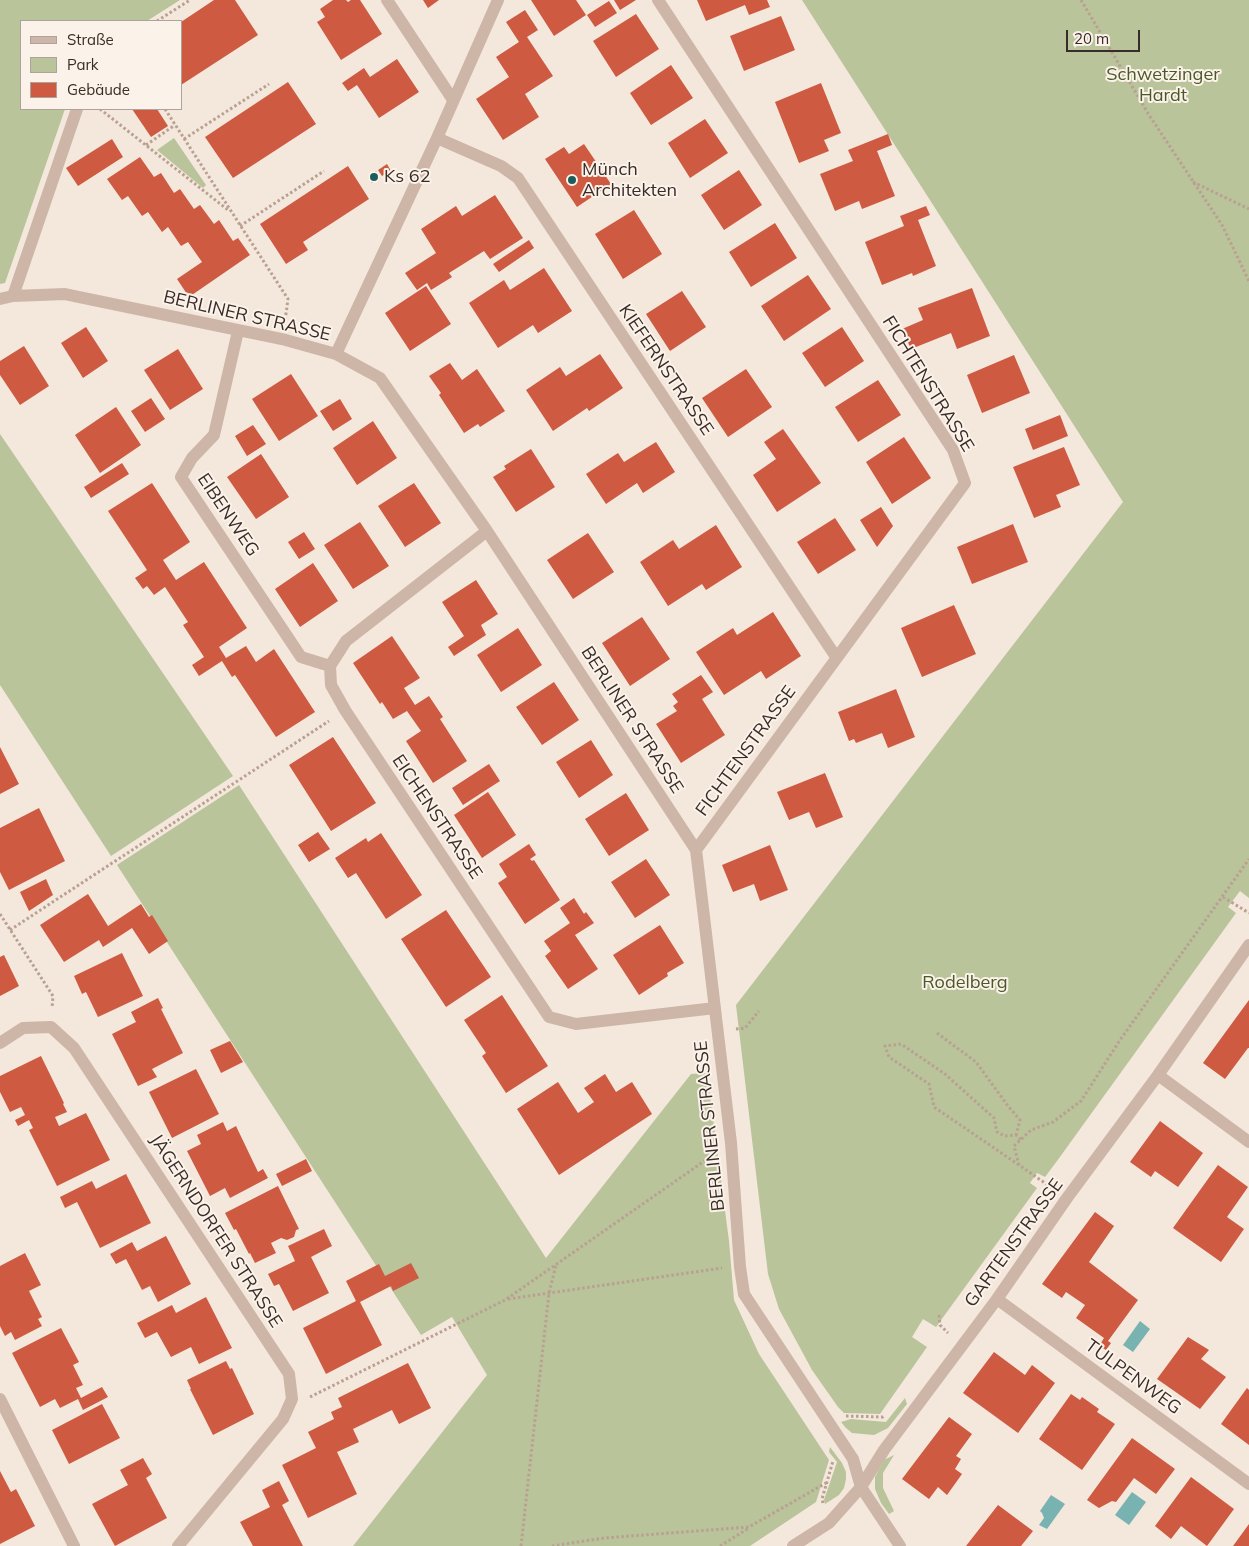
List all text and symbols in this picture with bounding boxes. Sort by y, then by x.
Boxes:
legend [20,20,182,110]
scale bar [1069,20,1143,52]
text: 20 m [1074,29,1109,48]
text: Straße [67,30,114,49]
text: Park [67,55,99,74]
park label: Schwetzinger Hardt [1106,64,1220,106]
text: Gebäude [67,80,130,99]
place label: Münch Architekten [582,159,677,202]
place label: Ks 62 [384,166,430,188]
marker: Ks 62 [368,171,380,183]
marker: Münch Architekten [566,174,578,186]
street label: BERLINER STRASSE [161,286,333,346]
street label: KIEFERNSTRASSE [614,300,718,440]
street label: FICHTENSTRASSE [878,312,978,456]
street label: EIBENWEG [192,469,264,561]
street label: BERLINER STRASSE [576,642,688,798]
street label: FICHTENSTRASSE [691,682,801,820]
street label: EICHENSTRASSE [387,751,487,883]
park label: Rodelberg [922,972,1008,994]
street label: BERLINER STRASSE [690,1040,730,1212]
street label: JÄGERNDORFER STRASSE [145,1130,287,1332]
street label: GARTENSTRASSE [960,1175,1068,1311]
street label: TULPENWEG [1081,1335,1185,1419]

